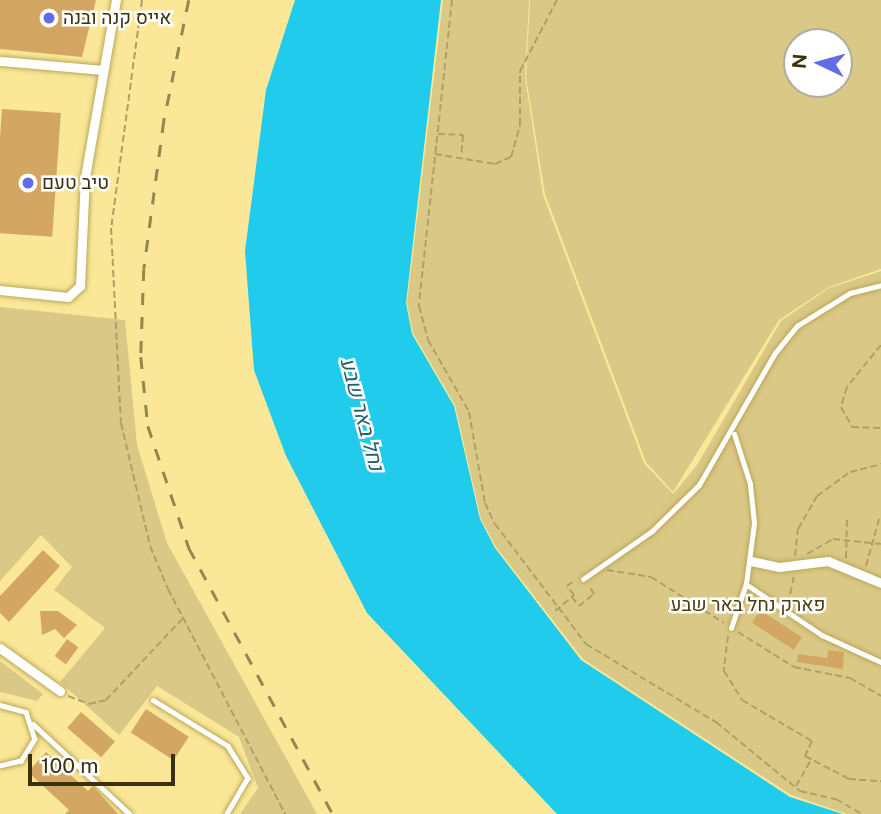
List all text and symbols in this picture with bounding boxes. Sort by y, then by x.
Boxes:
place label: אייס קנה ובנה [63,7,172,29]
marker: אייס קנה ובנה [41,10,57,26]
north arrow [783,28,853,98]
text: N [787,53,811,70]
place label: טיב טעם [42,172,109,194]
marker: טיב טעם [20,175,36,191]
water label: נחל באר שבע [335,355,389,473]
park label: פארק נחל באר שבע [671,594,825,616]
scale bar [32,740,178,784]
text: 100 m [41,753,98,778]

